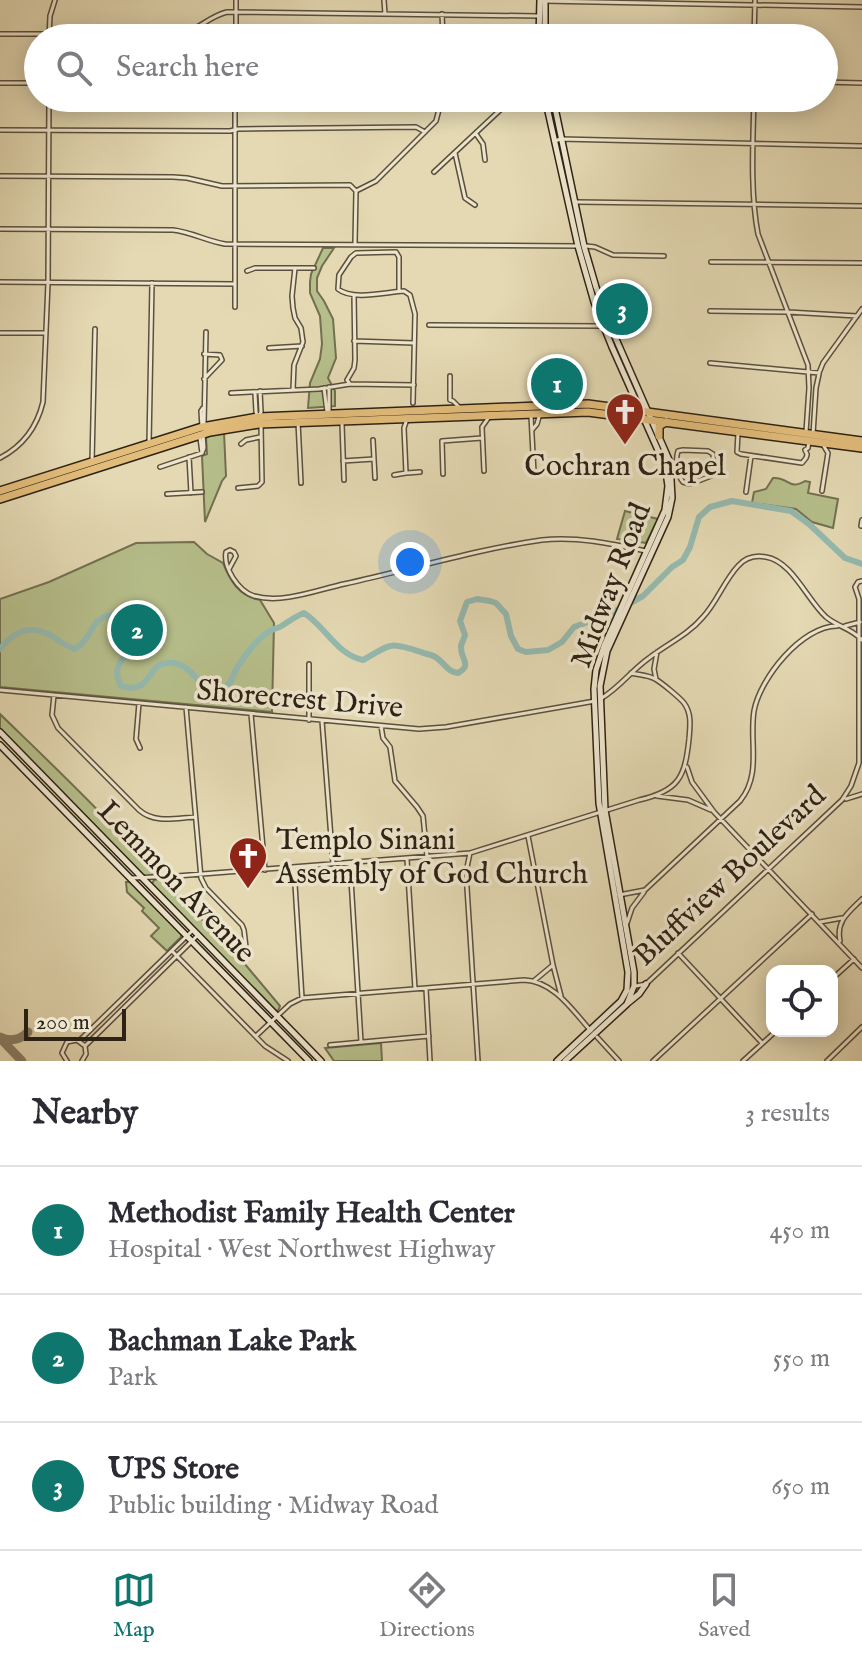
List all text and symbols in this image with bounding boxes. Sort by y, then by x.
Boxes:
search box [24,24,838,112]
icon: search [52,46,96,90]
text: Search here [116,49,259,87]
pin: 3 [596,279,648,339]
pin: 1 [531,354,583,414]
church icon: Cochran Chapel [604,391,646,446]
place label: Cochran Chapel [524,448,727,486]
street label: Midway Road [563,497,661,673]
your location [390,542,430,582]
pin: 2 [111,600,163,660]
street label: Shorecrest Drive [195,672,405,728]
street label: Bluffview Boulevard [626,777,835,975]
street label: Lemmon Avenue [88,793,263,972]
place label: Templo Sinani Assembly of God Church [275,822,588,894]
church icon: Templo Sinani Assembly of God Church [227,835,269,890]
map controls [766,965,838,1037]
button: locate [766,965,838,1037]
scale bar [24,1005,126,1041]
text: 200 m [36,1009,90,1037]
text: Nearby [32,1092,138,1135]
text: 3 results [745,1097,830,1130]
text: Methodist Family Health Center [108,1195,515,1233]
text: 1 [53,1214,63,1247]
text: 450 m [770,1214,830,1247]
text: Hospital · West Northwest Highway [108,1233,495,1266]
text: Bachman Lake Park [108,1323,356,1361]
text: 2 [52,1342,64,1375]
text: 550 m [773,1342,830,1375]
text: Park [108,1361,157,1394]
text: UPS Store [108,1451,239,1489]
text: 3 [53,1470,63,1503]
text: 650 m [771,1470,830,1503]
text: Public building · Midway Road [108,1489,438,1522]
tab: Map [112,1568,156,1644]
tab: Directions [379,1568,475,1644]
tab: Saved [698,1568,750,1644]

